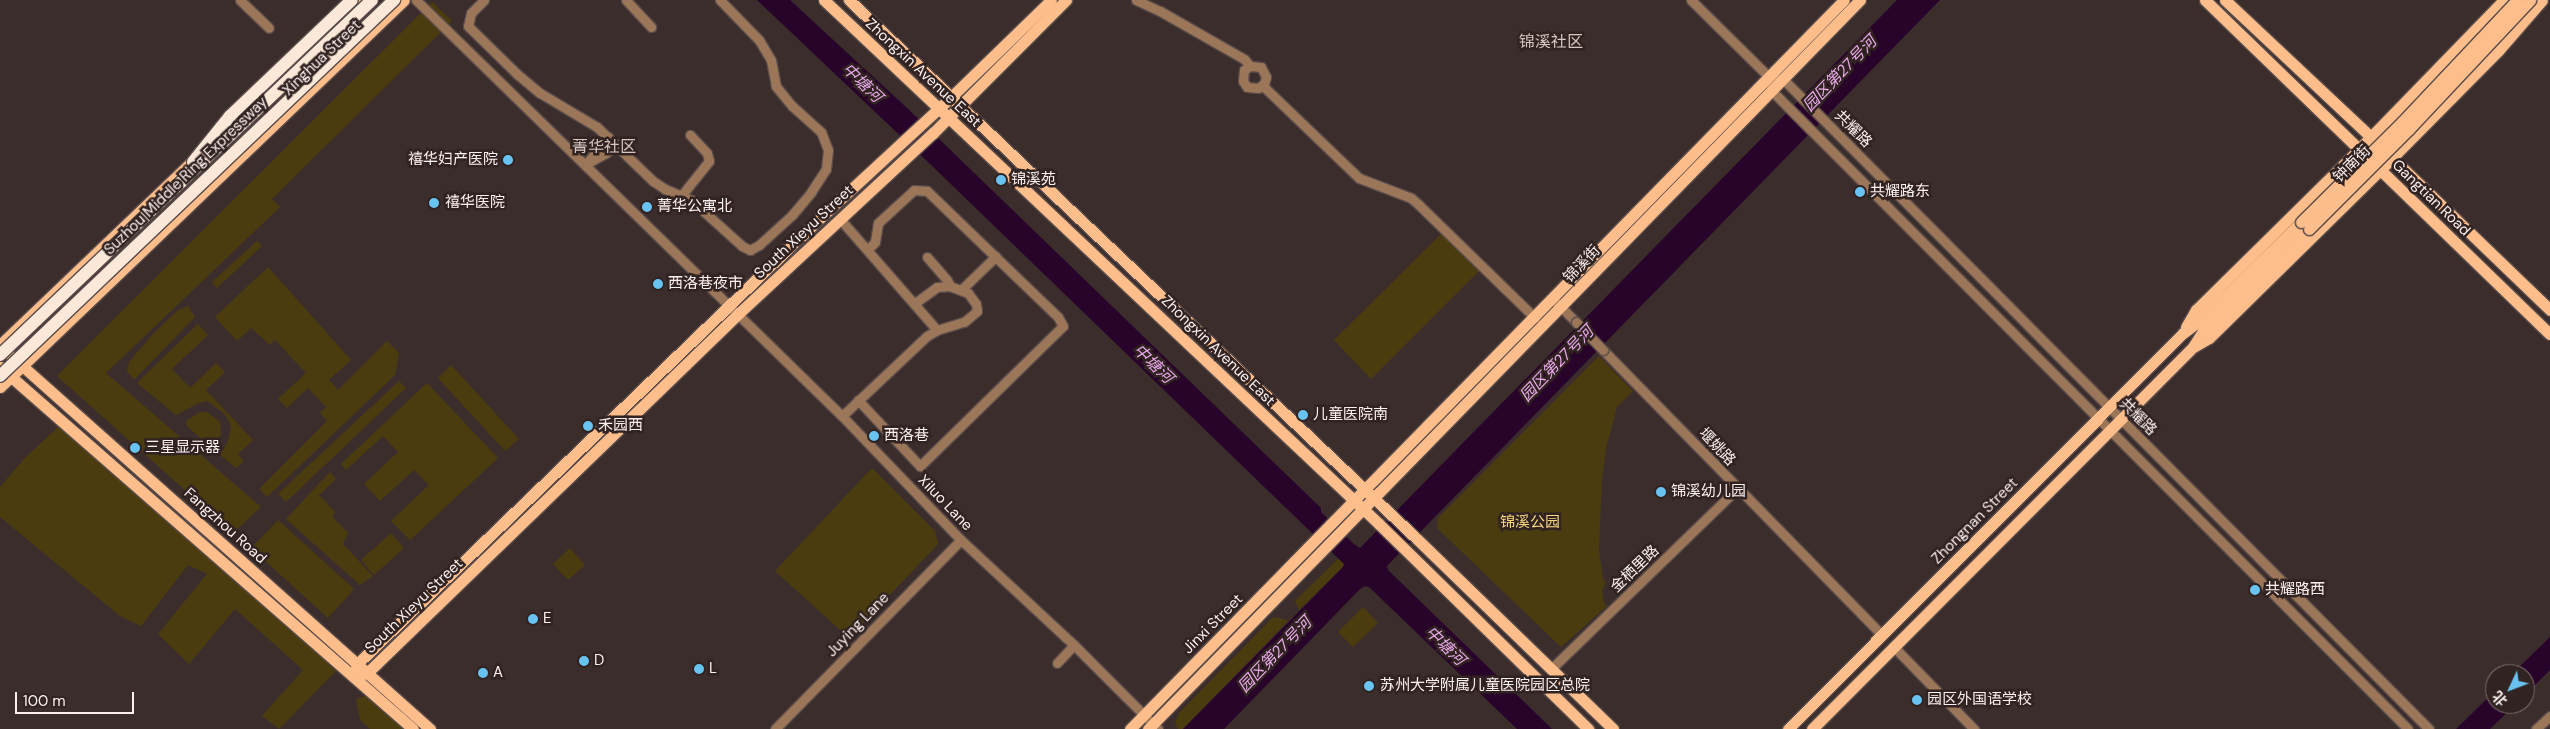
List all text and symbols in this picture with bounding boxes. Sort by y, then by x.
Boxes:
street label: Zhongxin Avenue East [862,15,984,131]
street label: Xinghua Street [279,16,365,100]
district label: 锦溪社区 [1519,32,1583,52]
water label: 园区第27号河 [1799,32,1881,116]
water label: 中塘河 [838,59,886,107]
street label: Suzhou Middle Ring Expressway [101,93,271,259]
street label: 共耀路 [1831,107,1875,151]
district label: 菁华社区 [572,137,636,157]
street label: 钟南街 [2330,142,2374,186]
place label: 禧华妇产医院 [408,151,498,169]
marker: 禧华妇产医院 [502,154,514,166]
street label: Gangtian Road [2388,156,2474,240]
place label: 锦溪苑 [1011,171,1056,189]
marker: 锦溪苑 [995,174,1007,186]
street label: South Xieyu Street [751,181,857,283]
place label: 共耀路东 [1870,183,1930,201]
marker: 共耀路东 [1854,186,1866,198]
place label: 禧华医院 [445,194,505,212]
marker: 禧华医院 [427,196,441,210]
place label: 菁华公寓北 [657,198,732,216]
marker: 菁华公寓北 [641,201,653,213]
street label: 锦溪街 [1560,242,1604,286]
place label: 西洛巷夜市 [668,275,743,293]
marker: 西洛巷夜市 [652,278,664,290]
street label: Zhongxin Avenue East [1157,292,1279,410]
water label: 园区第27号河 [1516,322,1598,406]
water label: 中塘河 [1129,340,1177,388]
street label: 共耀路 [2116,395,2160,439]
place label: 儿童医院南 [1313,406,1388,424]
marker: 儿童医院南 [1297,409,1309,421]
place label: 禾园西 [598,417,643,435]
marker: 禾园西 [582,420,594,432]
street label: 堰姚路 [1695,425,1739,469]
place label: 西洛巷 [884,427,929,445]
marker: 西洛巷 [868,430,880,442]
place label: 三星显示器 [145,439,220,457]
marker: 三星显示器 [129,442,141,454]
street label: Xiluo Lane [914,471,976,535]
street label: Zhongnan Street [1928,474,2022,568]
place label: 锦溪幼儿园 [1671,483,1746,501]
street label: Fangzhou Road [180,484,270,568]
marker: 锦溪幼儿园 [1655,486,1667,498]
park label: 锦溪公园 [1500,514,1560,532]
street label: 金栖里路 [1607,542,1663,596]
street label: South Xieyu Street [361,555,467,657]
place label: 共耀路西 [2265,581,2325,599]
marker: 共耀路西 [2249,584,2261,596]
street label: Juying Lane [823,589,893,661]
street label: Jinxi Street [1179,590,1247,658]
place label: E [543,610,551,628]
marker: E [527,613,539,625]
water label: 园区第27号河 [1234,613,1316,697]
water label: 中塘河 [1421,622,1469,670]
place label: D [594,652,604,670]
marker: D [578,655,590,667]
place label: L [709,660,717,678]
marker: L [693,663,705,675]
place label: A [493,664,503,682]
north arrow [2485,664,2535,714]
marker: A [477,667,489,679]
place label: 苏州大学附属儿童医院园区总院 [1380,677,1590,695]
marker: 苏州大学附属儿童医院园区总院 [1362,679,1376,693]
scale bar [18,682,136,714]
text: 北 [2488,687,2511,710]
text: 100 m [23,691,66,711]
place label: 园区外国语学校 [1927,691,2032,709]
marker: 园区外国语学校 [1911,694,1923,706]

